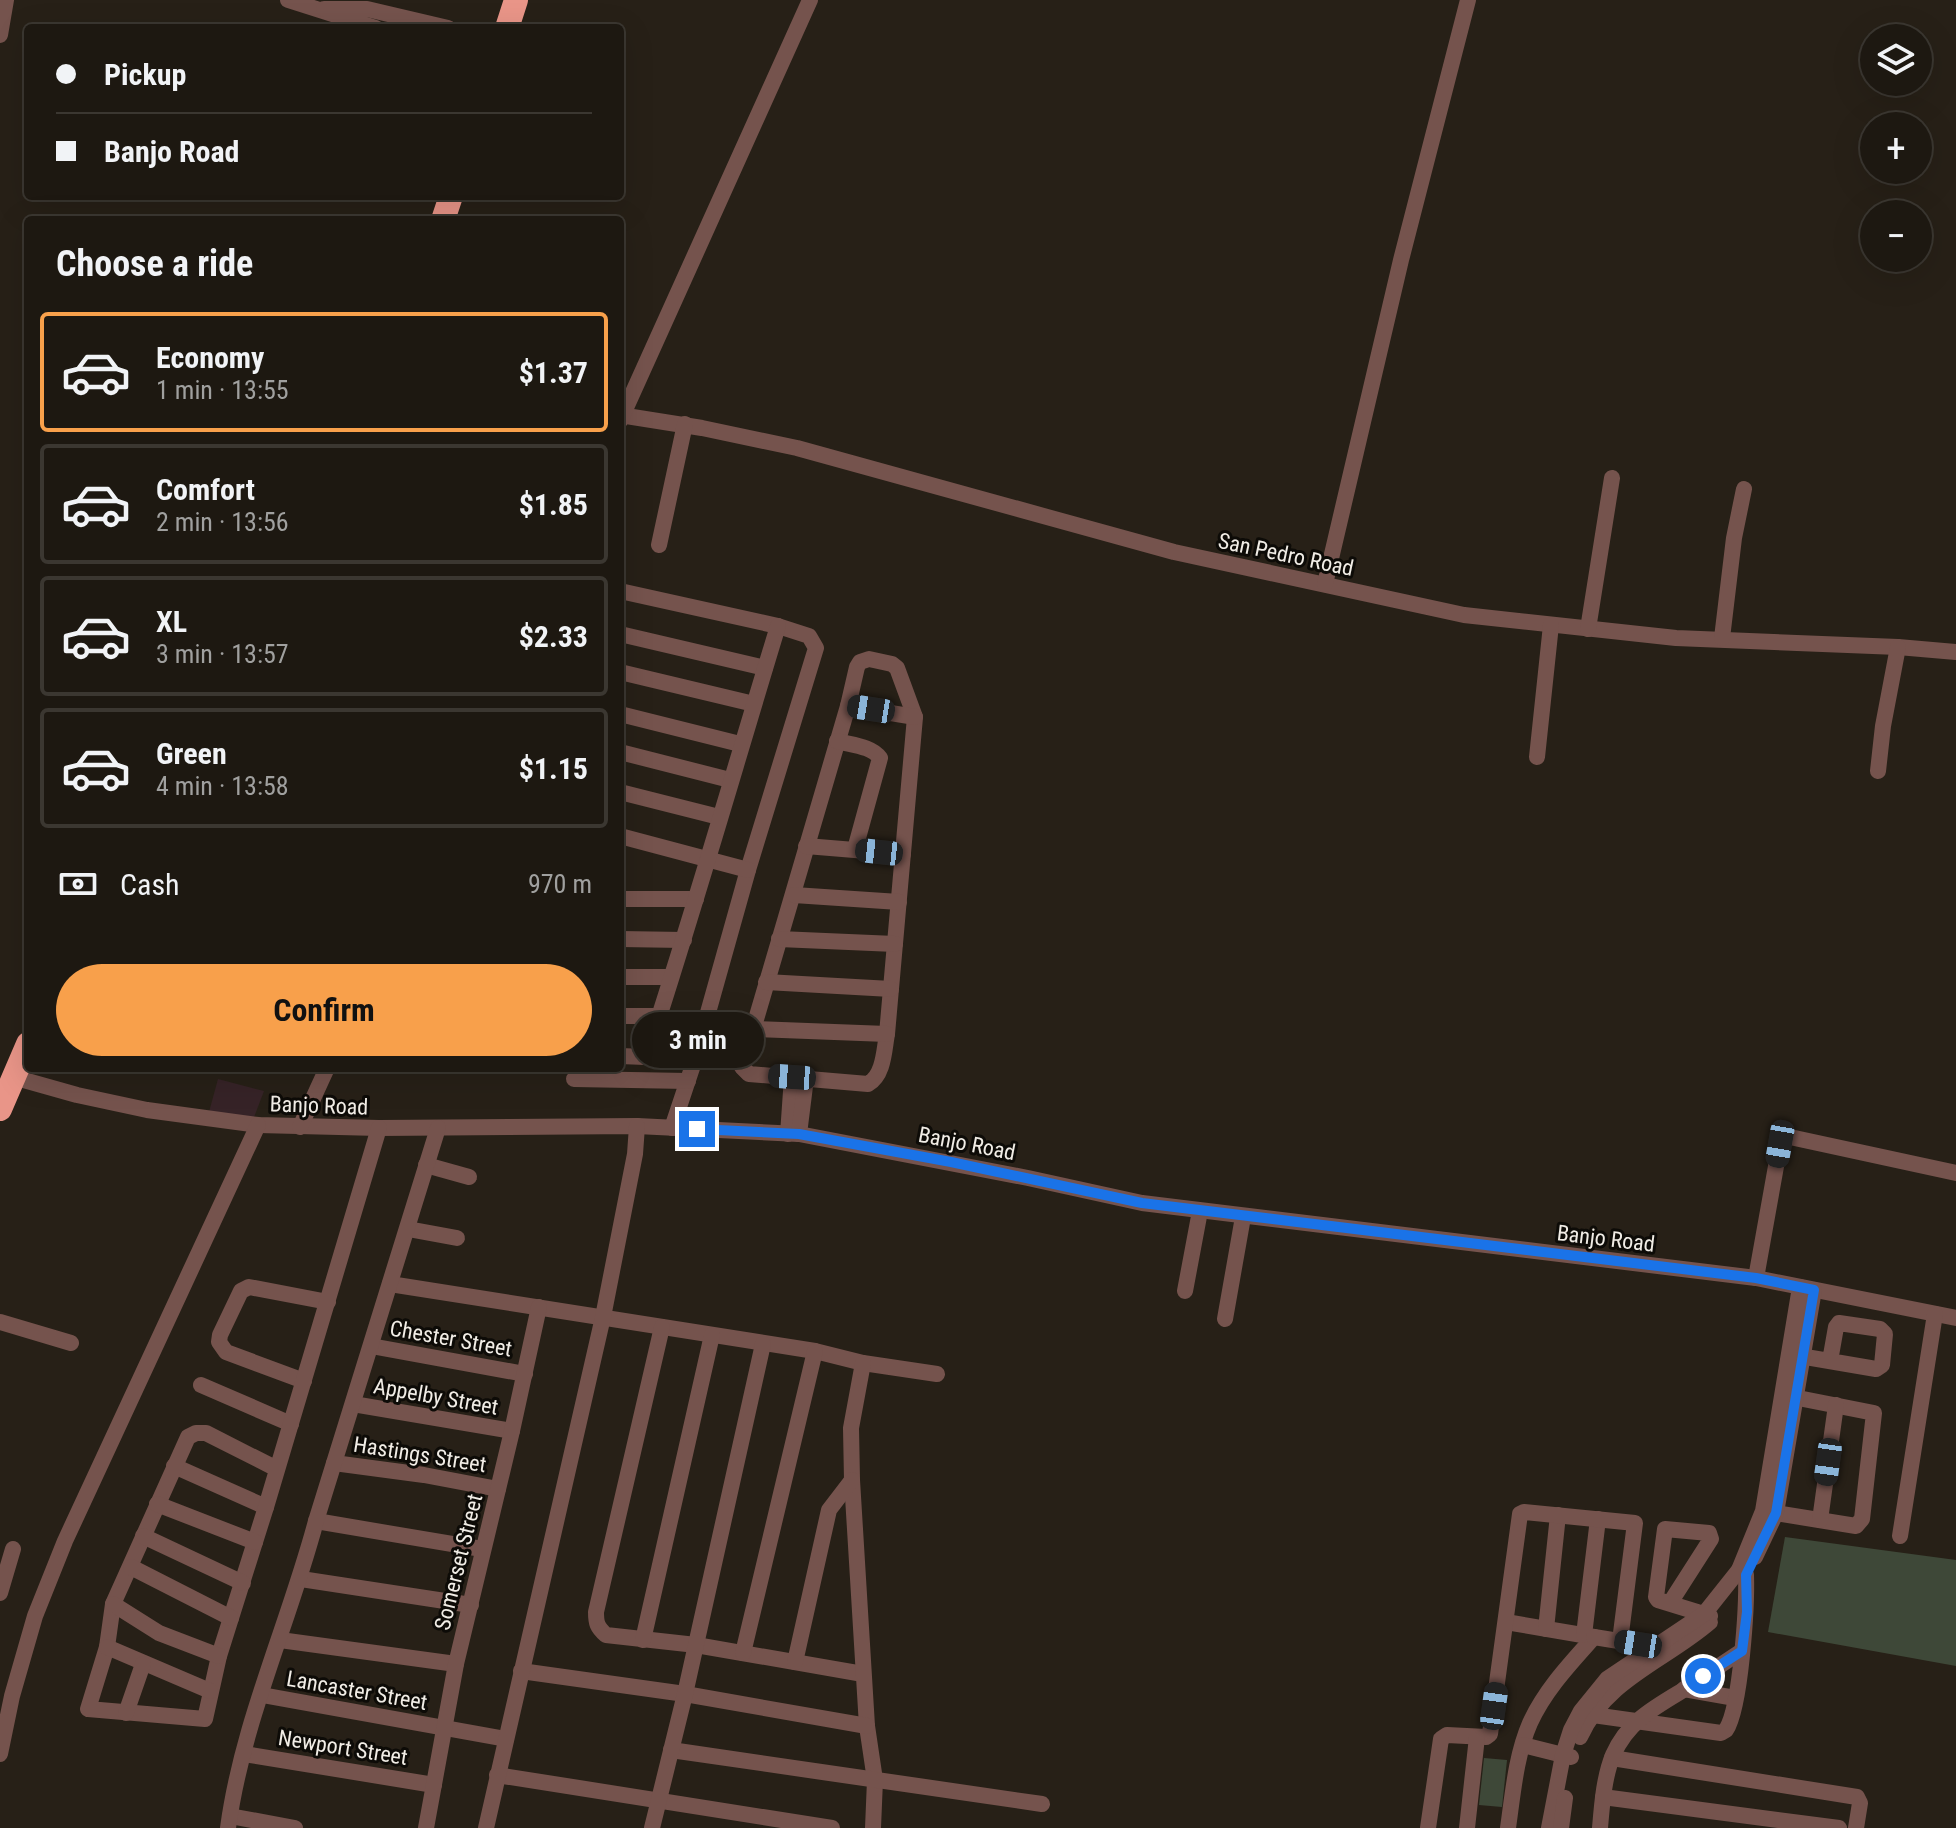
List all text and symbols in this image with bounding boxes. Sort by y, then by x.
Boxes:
map controls [1860,24,1932,272]
button: layers [1860,24,1932,96]
text: Pickup [104,57,186,92]
button: + [1860,112,1932,184]
text: Banjo Road [104,134,239,169]
button: − [1860,200,1932,272]
text: Choose a ride [56,243,253,285]
icon: car [60,336,132,408]
text: Economy [156,340,264,375]
text: $1.37 [519,355,588,390]
text: 1 min · 13:55 [156,375,289,405]
icon: car [60,468,132,540]
text: Comfort [156,472,255,507]
text: $1.85 [519,487,588,522]
text: 2 min · 13:56 [156,507,289,537]
street label: San Pedro Road [1216,528,1356,581]
icon: car [60,600,132,672]
text: XL [156,604,187,639]
text: $2.33 [519,619,588,654]
text: 3 min · 13:57 [156,639,289,669]
car [845,693,897,725]
icon: car [60,732,132,804]
text: Green [156,736,227,771]
text: $1.15 [519,751,588,786]
text: 4 min · 13:58 [156,771,289,801]
car [854,838,904,866]
icon: cash [56,862,100,906]
text: Cash [120,867,180,902]
text: 970 m [528,869,592,899]
button: Confirm [56,964,592,1056]
callout: 3 min [631,1013,763,1069]
text: 3 min [669,1025,727,1055]
car [767,1063,817,1091]
street label: Banjo Road [269,1091,369,1120]
route end [679,1111,715,1147]
car [1764,1118,1796,1170]
street label: Banjo Road [916,1122,1018,1165]
street label: Banjo Road [1556,1220,1656,1257]
street label: Chester Street [388,1315,514,1362]
street label: Appelby Street [372,1373,500,1420]
street label: Hastings Street [352,1432,488,1477]
car [1813,1437,1843,1487]
street label: Somerset Street [429,1491,487,1633]
car [1612,1628,1664,1660]
route start [1685,1658,1721,1694]
street label: Lancaster Street [285,1666,429,1715]
car [1479,1681,1509,1731]
street label: Newport Street [277,1725,409,1770]

